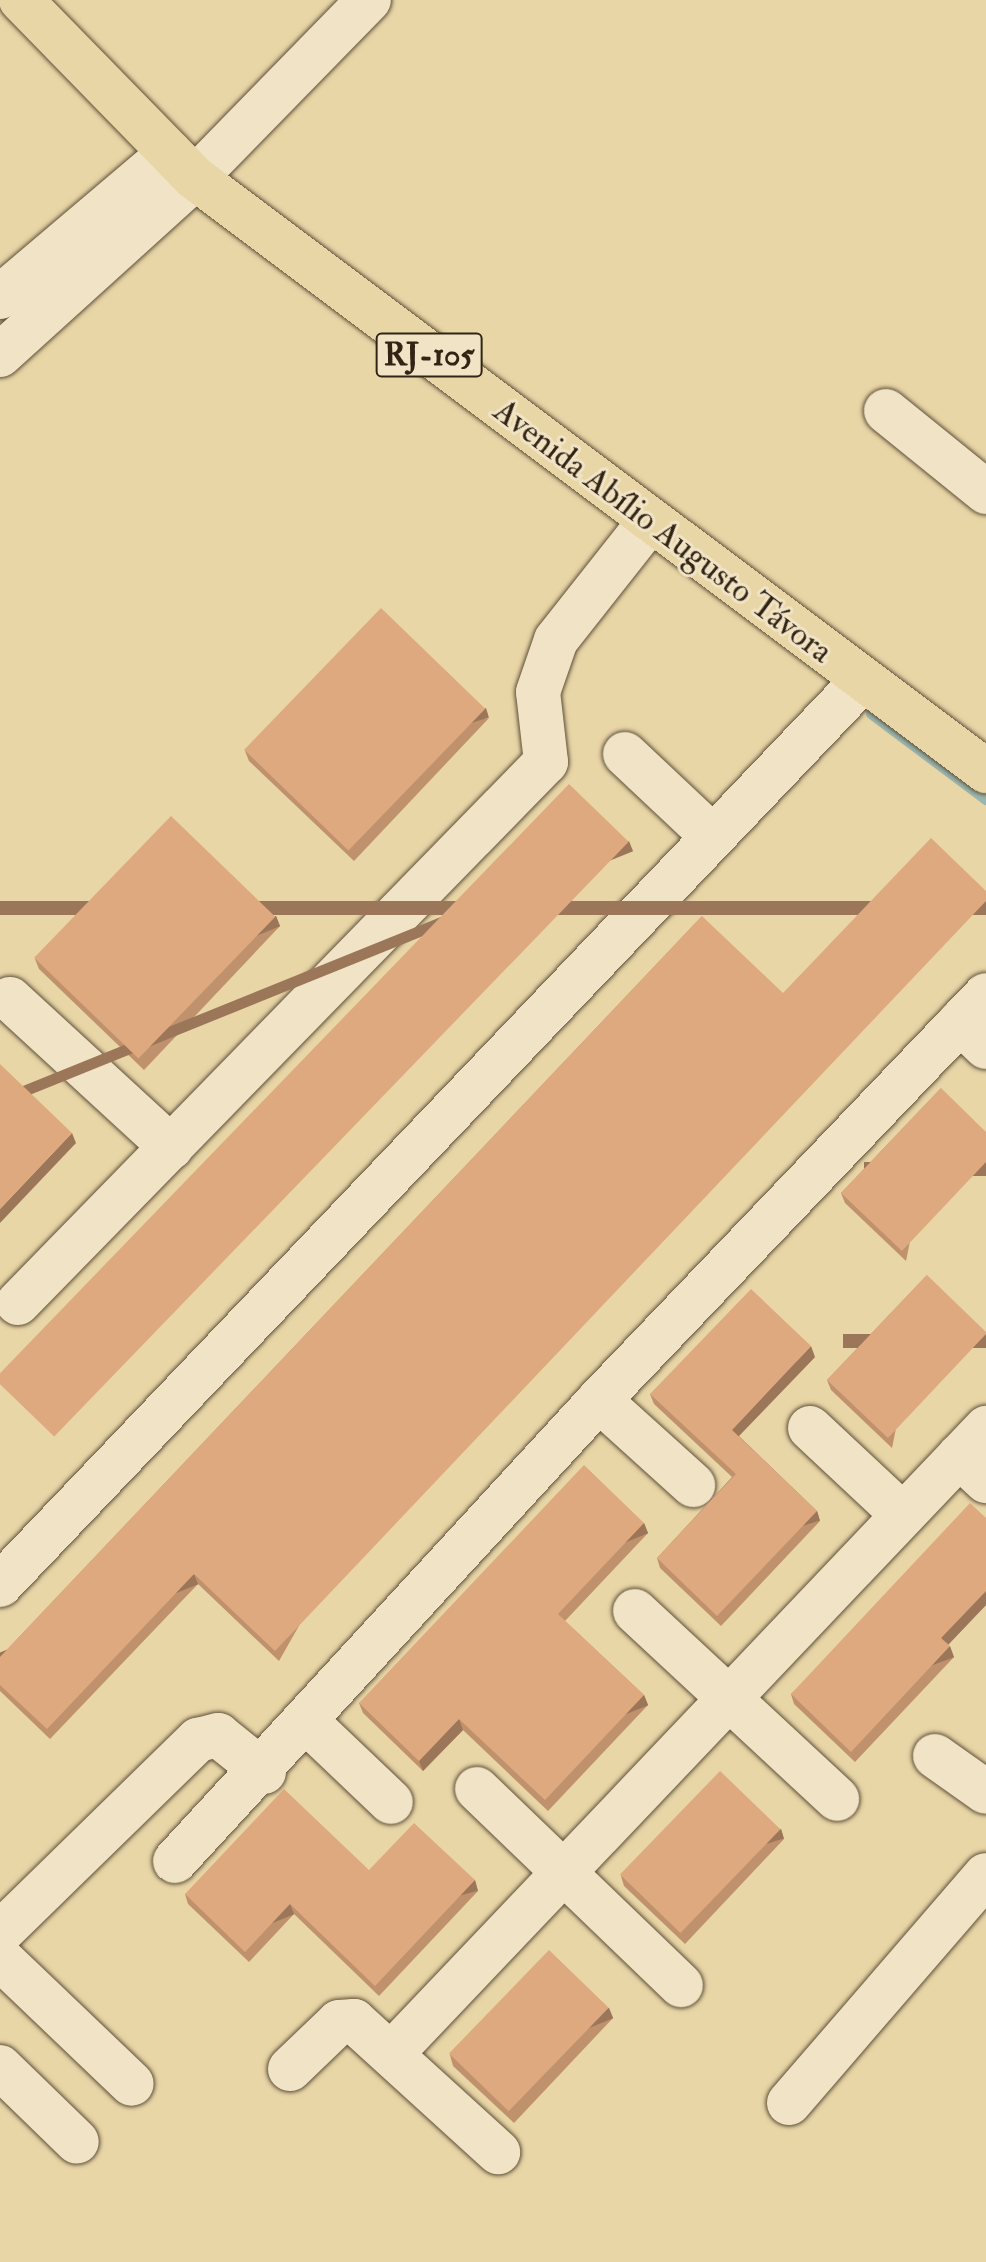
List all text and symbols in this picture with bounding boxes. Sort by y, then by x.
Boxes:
road number: RJ-105 [375,327,483,383]
street label: Avenida Abílio Augusto Távora [485,390,841,672]

